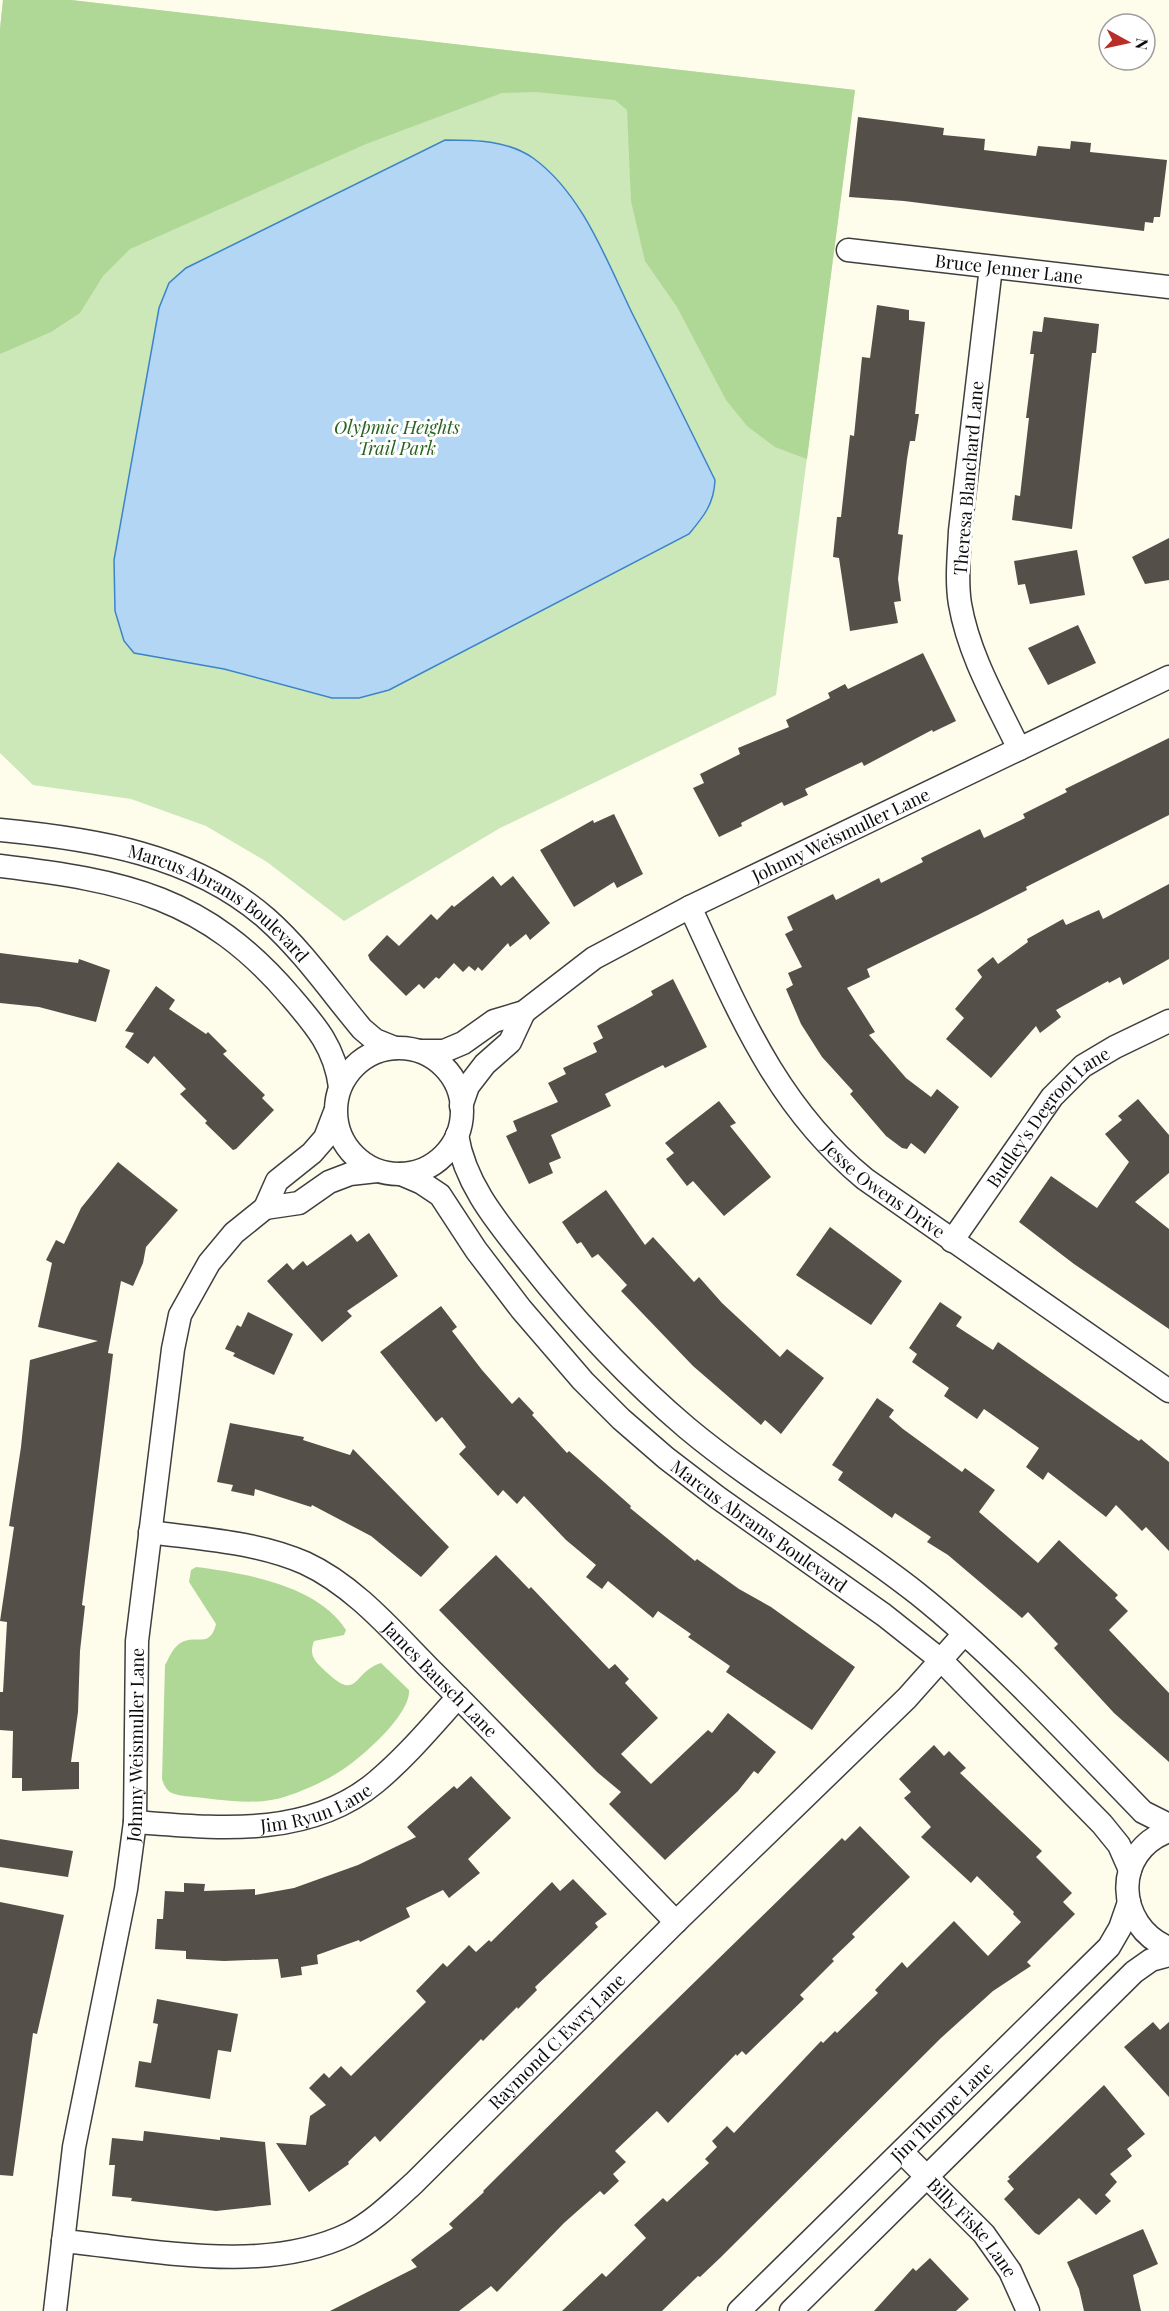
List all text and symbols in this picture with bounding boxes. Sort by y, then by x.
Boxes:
north arrow [1097,12,1157,72]
text: N [1131,37,1154,52]
street label: Bruce Jenner Lane [934,248,1084,289]
street label: Theresa Blanchard Lane [948,380,988,576]
park label: Olypmic Heights Trail Park [334,415,460,460]
street label: Johnny Weismuller Lane [747,782,933,888]
street label: Marcus Abrams Boulevard [125,838,315,967]
street label: Budley's Degroot Lane [981,1041,1114,1192]
street label: Jesse Owens Drive [817,1134,950,1243]
street label: Marcus Abrams Boulevard [666,1454,853,1598]
street label: James Bausch Lane [377,1615,503,1742]
street label: Johnny Weismuller Lane [120,1648,149,1844]
street label: Jim Ryun Lane [258,1778,376,1838]
street label: Raymond C Ewry Lane [483,1968,630,2114]
street label: Jim Thorpe Lane [885,2056,998,2168]
street label: Billy Fiske Lane [922,2172,1023,2281]

